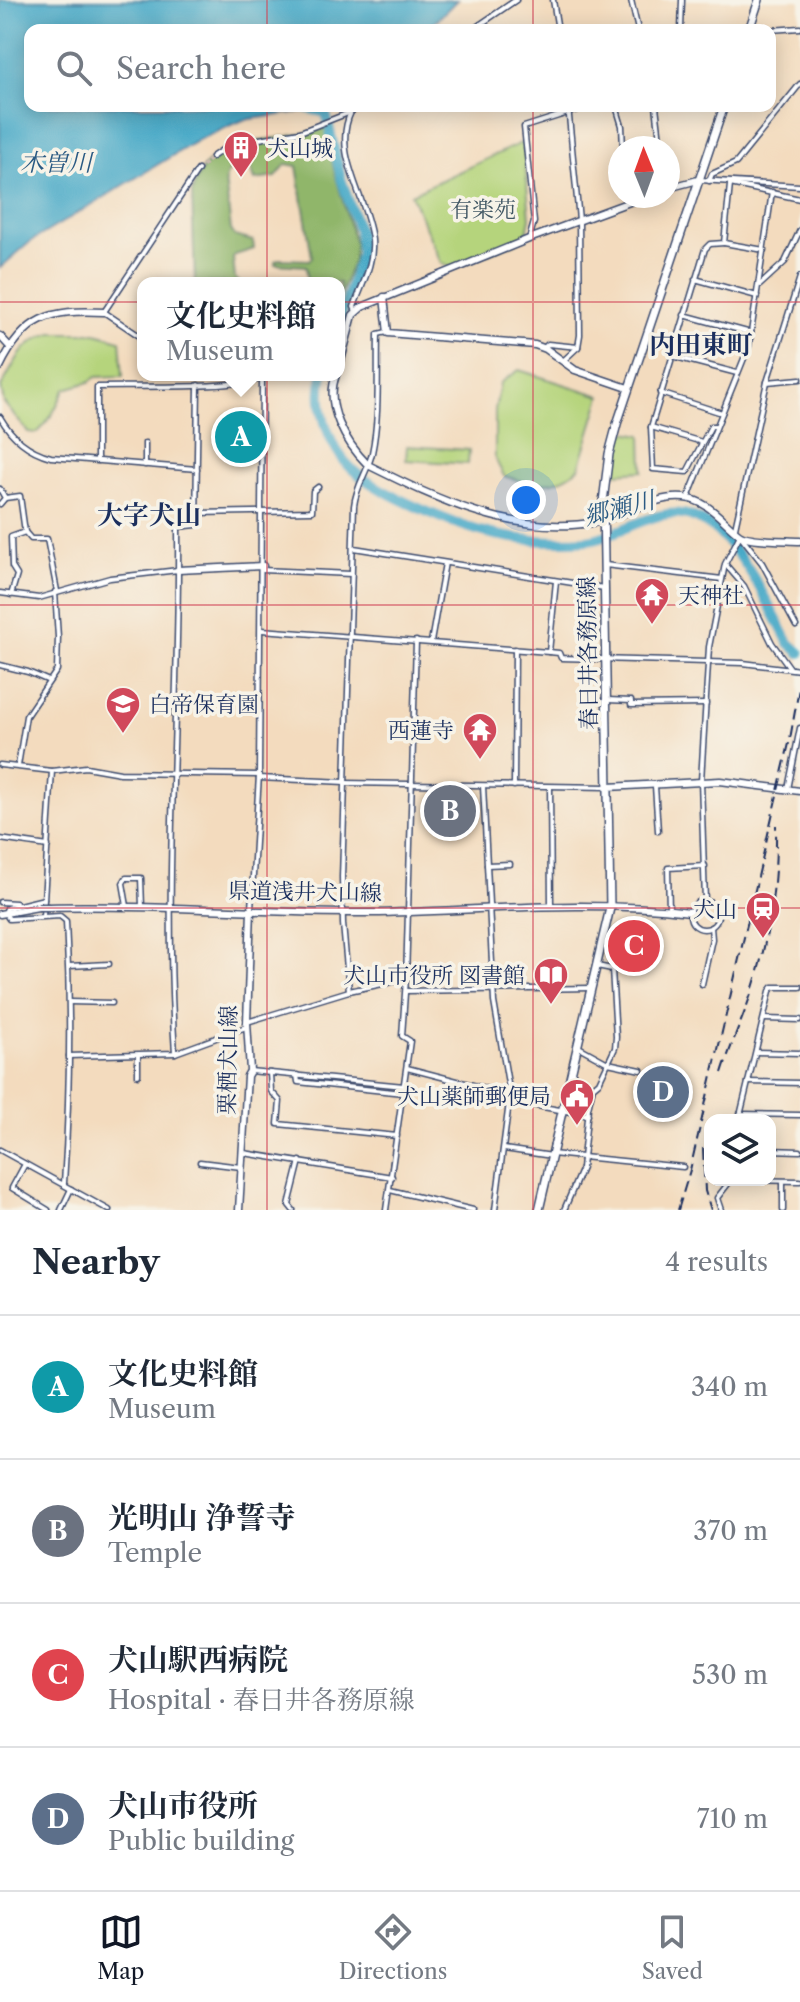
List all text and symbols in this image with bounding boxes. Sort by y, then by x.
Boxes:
search box [24,24,776,112]
icon: search [52,46,96,90]
text: Search here [116,50,286,87]
building icon: 犬山城 [222,129,260,179]
place label: 犬山城 [267,135,333,162]
north arrow [608,136,680,208]
water label: 木曽川 [20,148,95,177]
park label: 有楽苑 [450,196,516,223]
popup [137,277,345,381]
text: 文化史料館 [166,297,316,334]
district label: 内田東町 [649,329,753,361]
text: Museum [166,335,274,367]
pin: A [215,407,267,467]
your location [506,480,546,520]
water label: 郷瀬川 [581,484,660,531]
district label: 大字犬山 [97,499,201,531]
street label: 春日井各務原線 [573,576,603,730]
temple icon: 天神社 [633,576,671,626]
place label: 天神社 [678,582,744,609]
school or university icon: 白帝保育園 [104,685,142,735]
place label: 白帝保育園 [149,691,259,718]
temple icon: 西蓮寺 [461,711,499,761]
place label: 西蓮寺 [388,717,454,744]
pin: B [424,781,476,841]
street label: 県道浅井犬山線 [228,877,382,907]
station icon: 犬山 [744,890,782,940]
place label: 犬山 [693,896,737,923]
pin: C [608,916,660,976]
library icon: 犬山市役所 図書館 [532,956,570,1006]
place label: 犬山市役所 図書館 [343,962,525,989]
street label: 栗栖犬山線 [214,1005,242,1115]
pin: D [637,1062,689,1122]
public building icon: 犬山薬師郵便局 [558,1077,596,1127]
place label: 犬山薬師郵便局 [397,1083,551,1110]
map controls [704,1114,776,1186]
button: layers [704,1114,776,1186]
text: Nearby [32,1241,160,1283]
text: 4 results [665,1246,768,1278]
text: 文化史料館 [108,1355,258,1392]
text: A [48,1371,68,1403]
text: 340 m [691,1371,768,1403]
text: Museum [108,1393,216,1425]
text: 光明山 浄誓寺 [108,1499,296,1536]
text: B [48,1515,68,1547]
text: 370 m [693,1515,768,1547]
text: Temple [108,1537,202,1569]
text: 犬山駅西病院 [108,1641,288,1678]
text: C [48,1659,68,1691]
text: 530 m [692,1659,768,1691]
text: Hospital · 春日井各務原線 [108,1684,415,1716]
text: 犬山市役所 [108,1787,258,1824]
text: D [47,1803,69,1835]
text: 710 m [697,1803,768,1835]
text: Public building [108,1825,294,1857]
tab: Map [97,1910,144,1985]
tab: Directions [339,1910,447,1985]
tab: Saved [642,1910,703,1985]

